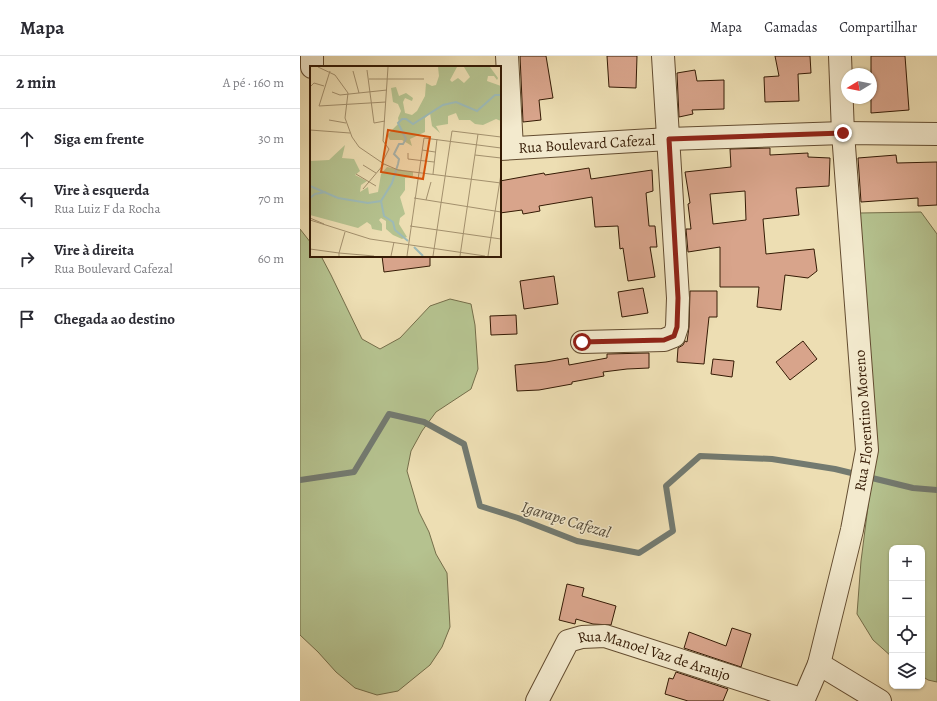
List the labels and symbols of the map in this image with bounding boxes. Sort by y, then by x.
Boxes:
inset map [310,66,501,257]
north arrow [841,68,877,104]
route end [834,124,852,142]
street label: Rua Boulevard Cafezal [518,130,656,158]
route start [573,333,591,351]
street label: Rua Florentino Moreno [849,349,877,493]
water label: Igarape Cafezal [519,496,613,544]
street label: Rua Manoel Vaz de Araujo [575,626,733,686]

